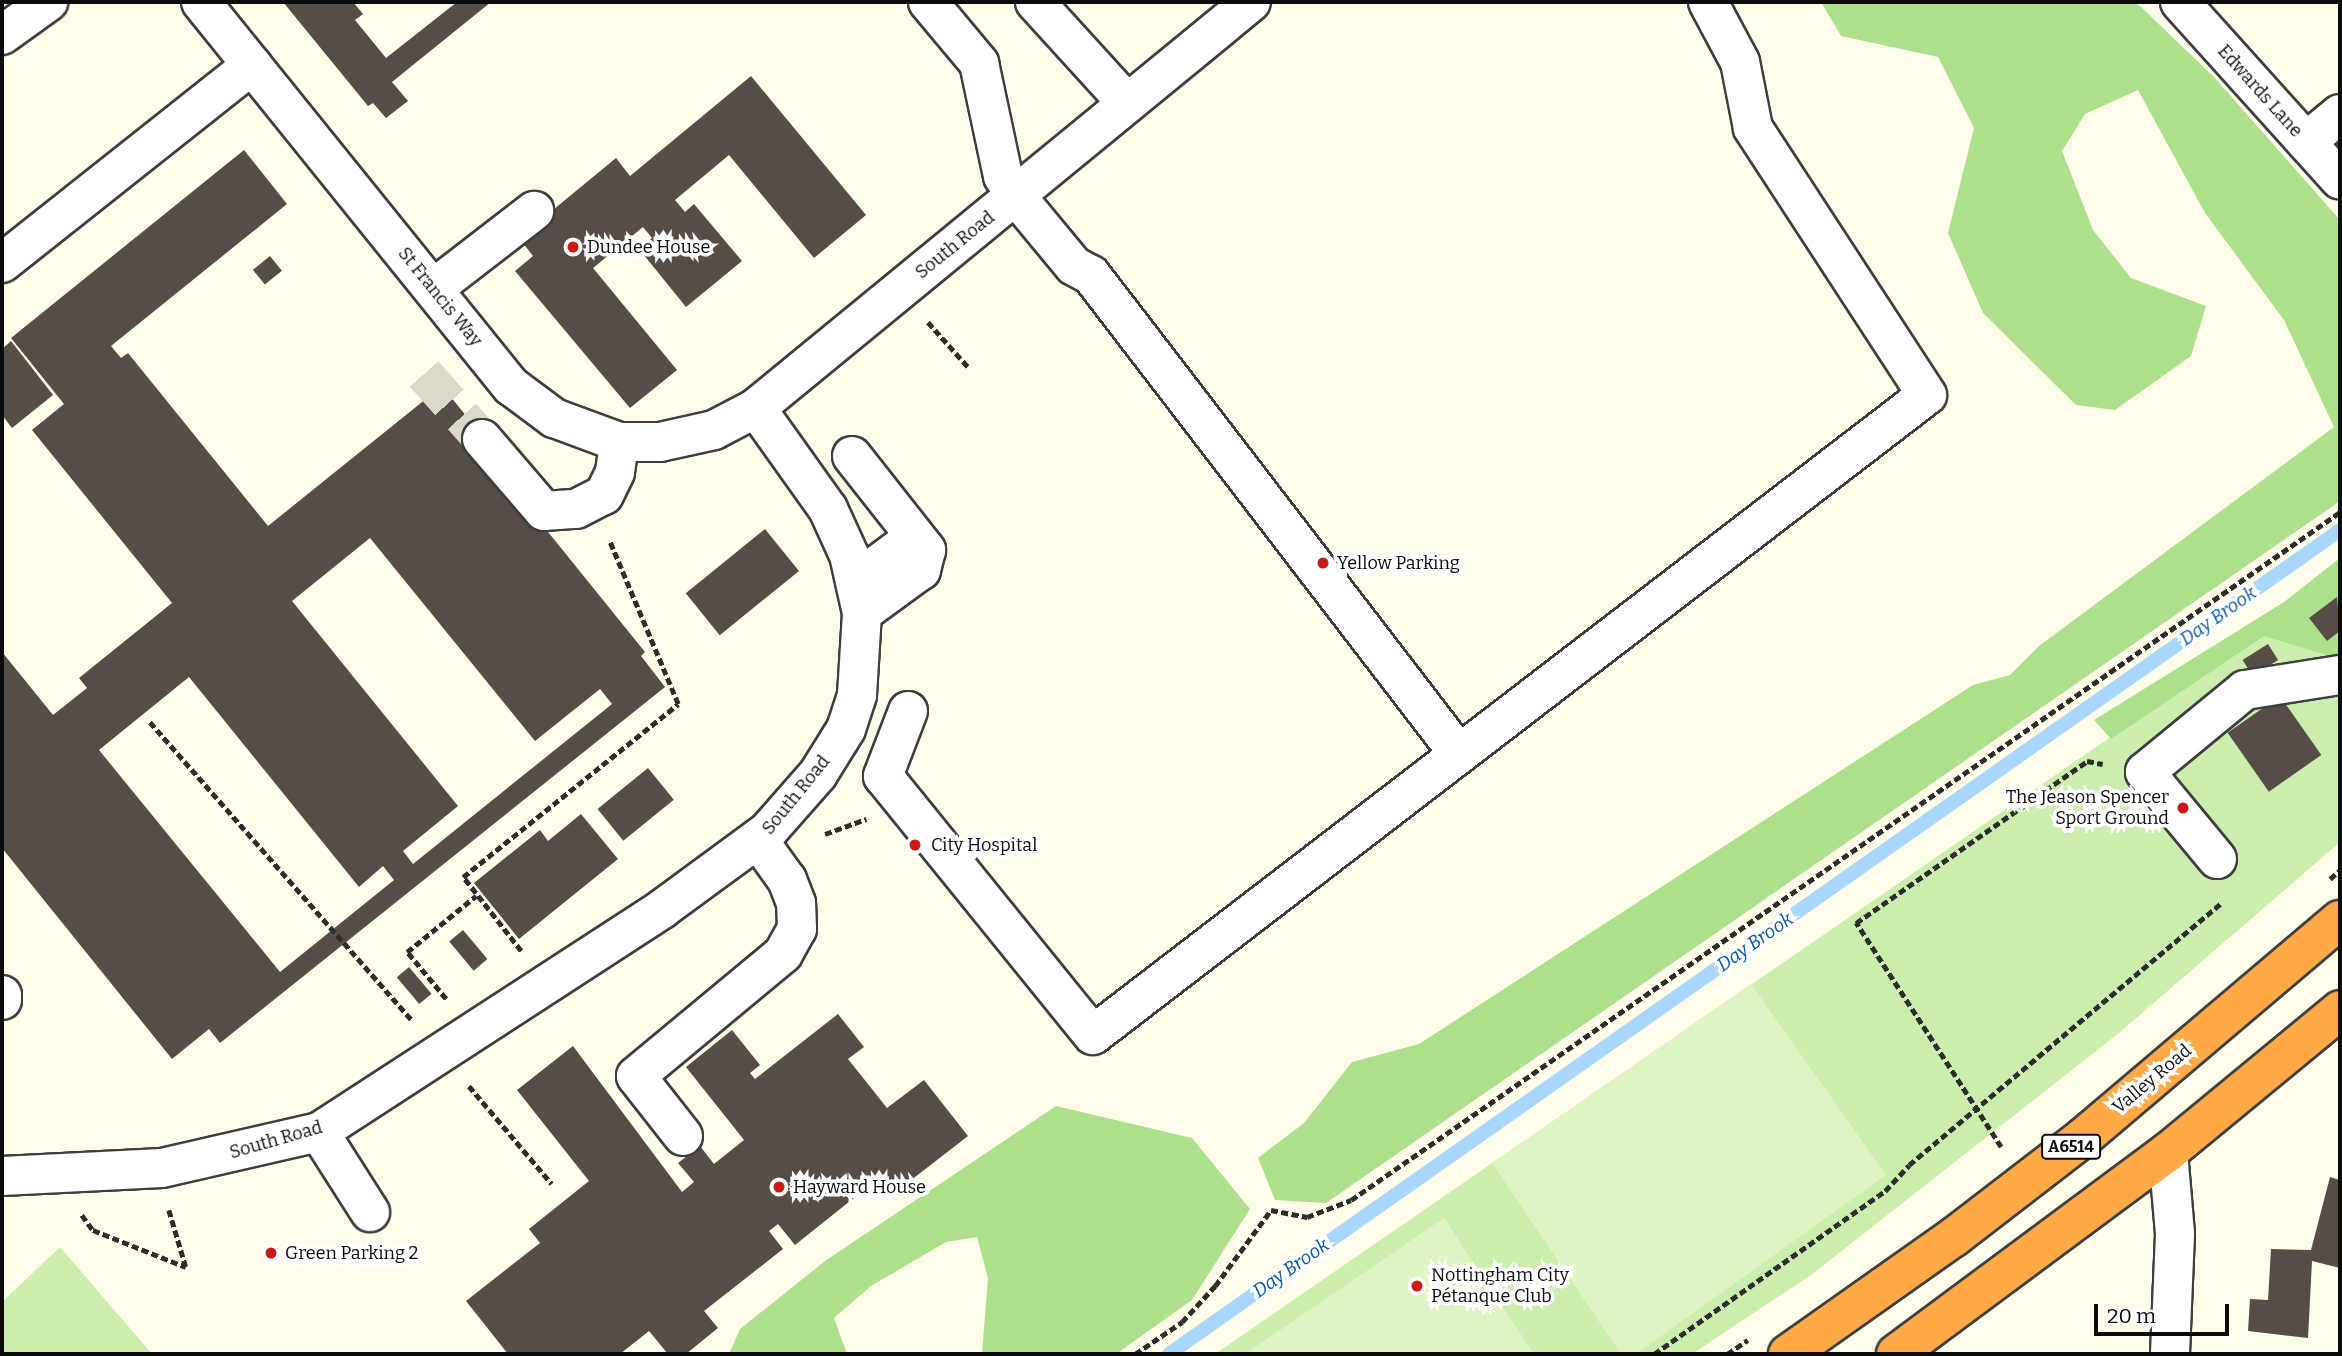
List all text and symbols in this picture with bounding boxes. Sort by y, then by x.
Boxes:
street label: Edwards Lane [2213,41,2307,141]
street label: South Road [911,207,999,283]
place label: Dundee House [587,236,710,258]
marker: Dundee House [565,239,581,255]
street label: St Francis Way [393,243,487,351]
place label: Yellow Parking [1337,552,1460,574]
marker: Yellow Parking [1315,555,1331,571]
water label: Day Brook [2175,581,2261,651]
street label: South Road [758,751,834,839]
place label: The Jeason Spencer Sport Ground [2006,787,2169,830]
marker: The Jeason Spencer Sport Ground [2175,800,2191,816]
place label: City Hospital [931,834,1037,856]
marker: City Hospital [905,835,925,855]
water label: Day Brook [1712,907,1798,977]
street label: Valley Road [2108,1040,2196,1118]
street label: South Road [227,1116,325,1164]
road number: A6514 [2039,1134,2102,1160]
place label: Hayward House [793,1176,926,1198]
marker: Hayward House [771,1179,787,1195]
water label: Day Brook [1248,1233,1334,1303]
place label: Green Parking 2 [285,1242,418,1264]
marker: Green Parking 2 [263,1245,279,1261]
place label: Nottingham City Pétanque Club [1431,1265,1569,1308]
marker: Nottingham City Pétanque Club [1409,1278,1425,1294]
scale bar [2097,1290,2232,1334]
text: 20 m [2107,1303,2156,1329]

